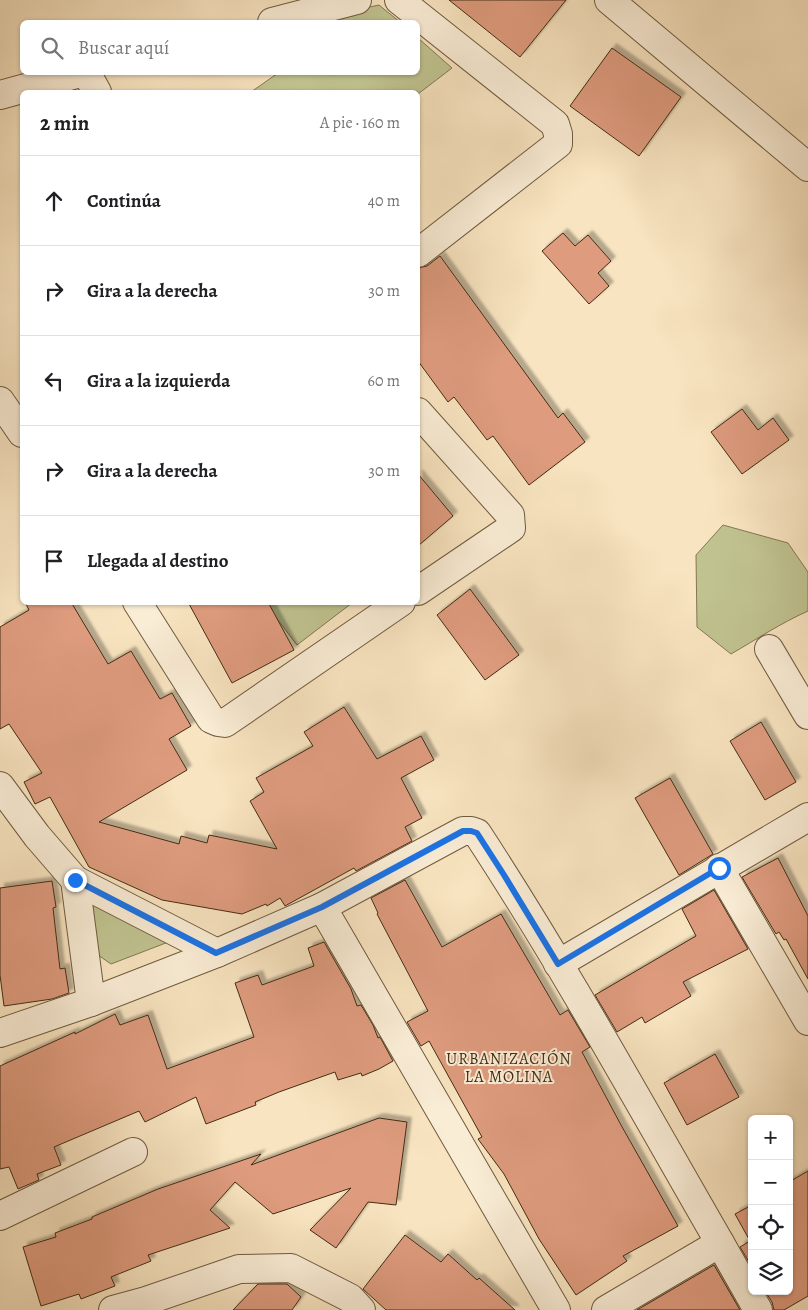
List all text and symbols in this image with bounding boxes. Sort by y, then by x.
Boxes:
search box [20,20,420,75]
icon: search [38,34,66,62]
text: Buscar aquí [78,35,169,61]
text: 2 min [40,109,89,137]
text: A pie · 160 m [320,112,400,134]
icon: ahead [40,187,68,215]
text: Continúa [87,188,161,214]
text: 40 m [368,190,400,212]
icon: right [40,277,68,305]
text: Gira a la derecha [87,278,218,304]
text: 30 m [368,280,400,302]
icon: left [40,367,68,395]
text: Gira a la izquierda [87,368,230,394]
text: 60 m [368,370,400,392]
icon: right [40,457,68,485]
text: Gira a la derecha [87,458,218,484]
text: 30 m [368,460,400,482]
icon: arrive [40,547,68,575]
text: Llegada al destino [87,548,229,574]
route start [708,857,731,880]
route end [64,869,87,892]
district label: URBANIZACIÓN LA MOLINA [446,1048,572,1088]
map controls [748,1115,793,1295]
button: + [748,1115,793,1160]
button: − [748,1160,793,1205]
button: locate [748,1205,793,1250]
button: layers [748,1250,793,1295]

